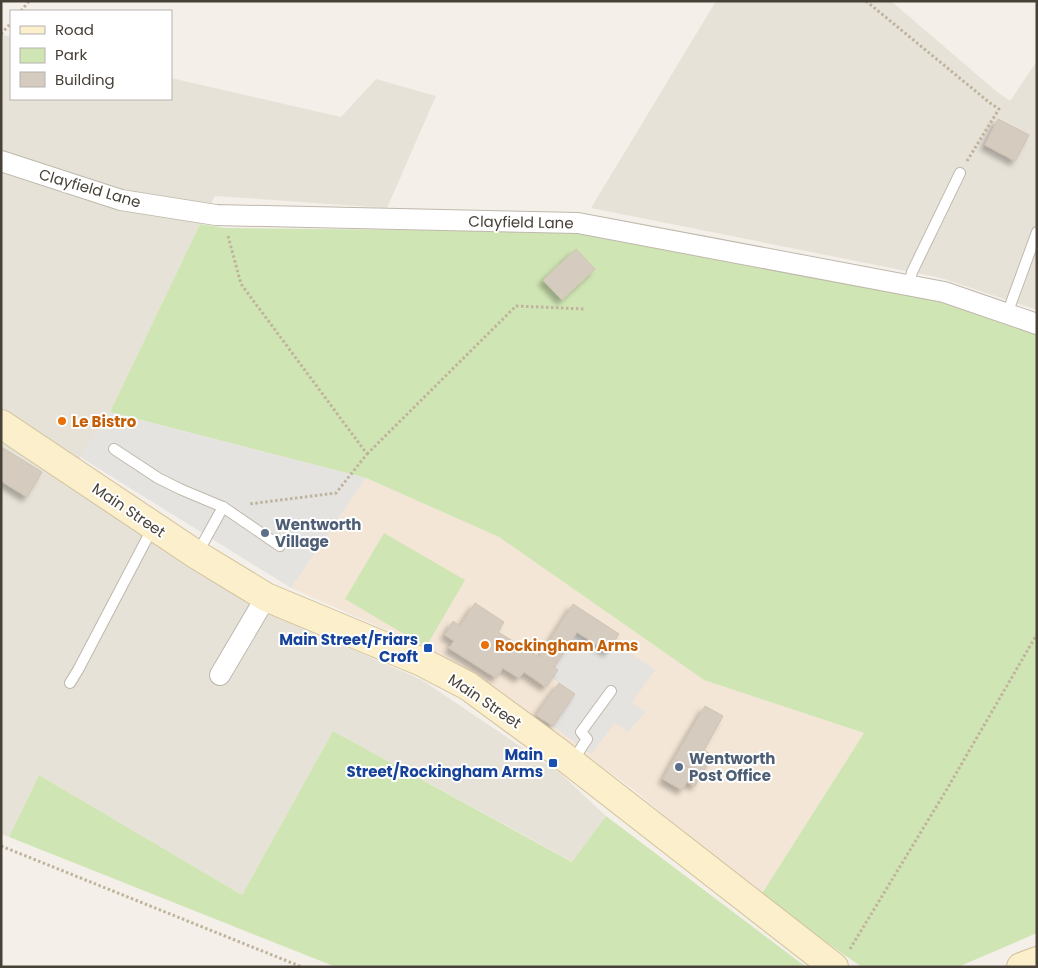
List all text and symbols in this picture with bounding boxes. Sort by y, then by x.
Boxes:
legend [10,10,172,100]
text: Road [55,19,94,40]
text: Park [55,44,87,65]
text: Building [55,69,115,90]
street label: Clayfield Lane [37,163,143,213]
street label: Clayfield Lane [468,211,574,233]
place label: Le Bistro [72,411,137,432]
marker: Le Bistro [56,415,68,427]
street label: Main Street [88,478,170,542]
place label: Wentworth Village [275,514,361,552]
marker: Wentworth Village [259,527,271,539]
place label: Main Street/Friars Croft [279,629,418,667]
place label: Rockingham Arms [495,635,639,656]
marker: Rockingham Arms [479,639,491,651]
marker: Main Street/Friars Croft [422,642,434,654]
street label: Main Street [444,669,526,733]
place label: Main Street/Rockingham Arms [346,744,543,782]
place label: Wentworth Post Office [689,748,775,786]
marker: Main Street/Rockingham Arms [547,757,559,769]
marker: Wentworth Post Office [673,761,685,773]

